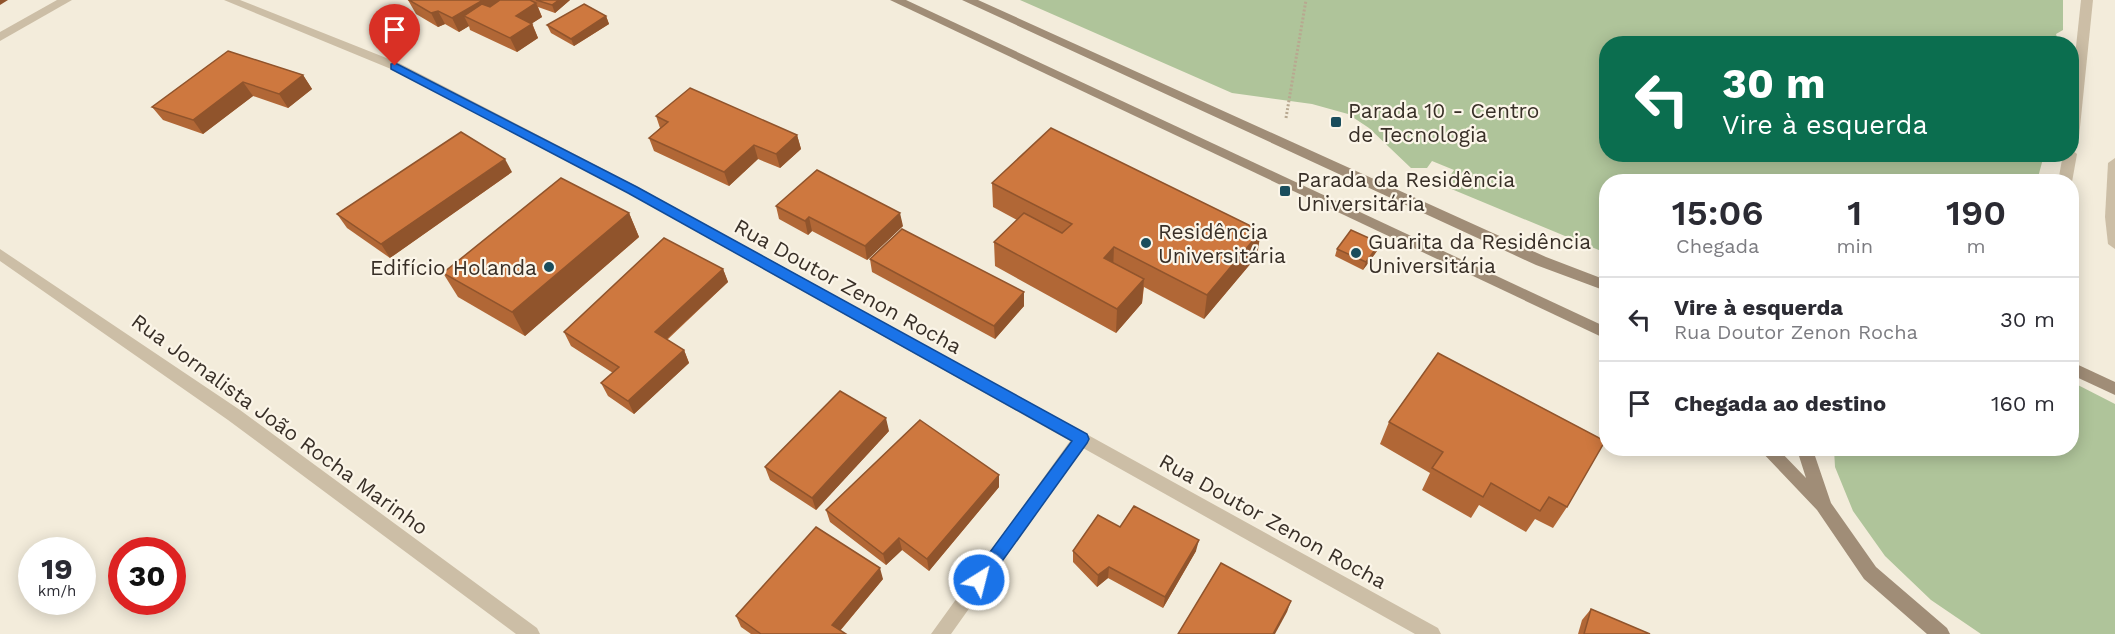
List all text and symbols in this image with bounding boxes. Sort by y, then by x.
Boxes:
pin [369,4,420,66]
icon: arrive [378,13,411,46]
text: 30 m [1722,59,1826,108]
icon: left [1623,60,1701,138]
place label: Parada 10 - Centro de Tecnologia [1348,98,1539,147]
text: Vire à esquerda [1722,109,1928,141]
marker: Parada 10 - Centro de Tecnologia [1329,115,1343,129]
place label: Parada da Residência Universitária [1297,167,1515,216]
marker: Parada da Residência Universitária [1278,184,1292,198]
text: 15:06 [1672,192,1764,234]
text: 1 [1847,192,1862,234]
text: 190 [1946,192,2006,234]
street label: Rua Doutor Zenon Rocha [730,213,966,359]
place label: Residência Universitária [1158,219,1286,268]
place label: Guarita da Residência Universitária [1368,229,1591,278]
text: Chegada [1676,234,1759,258]
text: min [1836,234,1873,258]
text: m [1967,234,1986,258]
marker: Residência Universitária [1139,236,1153,250]
marker: Guarita da Residência Universitária [1349,246,1363,260]
place label: Edifício Holanda [370,255,537,280]
marker: Edifício Holanda [542,260,556,274]
text: Vire à esquerda [1674,295,1843,320]
icon: left [1623,303,1656,336]
text: 30 m [2000,307,2055,332]
street label: Rua Jornalista João Rocha Marinho [127,308,433,540]
text: Rua Doutor Zenon Rocha [1674,320,1918,344]
icon: arrive [1623,387,1656,420]
text: Chegada ao destino [1674,391,1886,416]
text: 160 m [1991,391,2055,416]
street label: Rua Doutor Zenon Rocha [1155,448,1391,594]
speed limit sign: 30 [108,537,186,615]
position arrow [947,548,1011,612]
text: 19 [41,551,73,586]
text: km/h [38,582,76,600]

